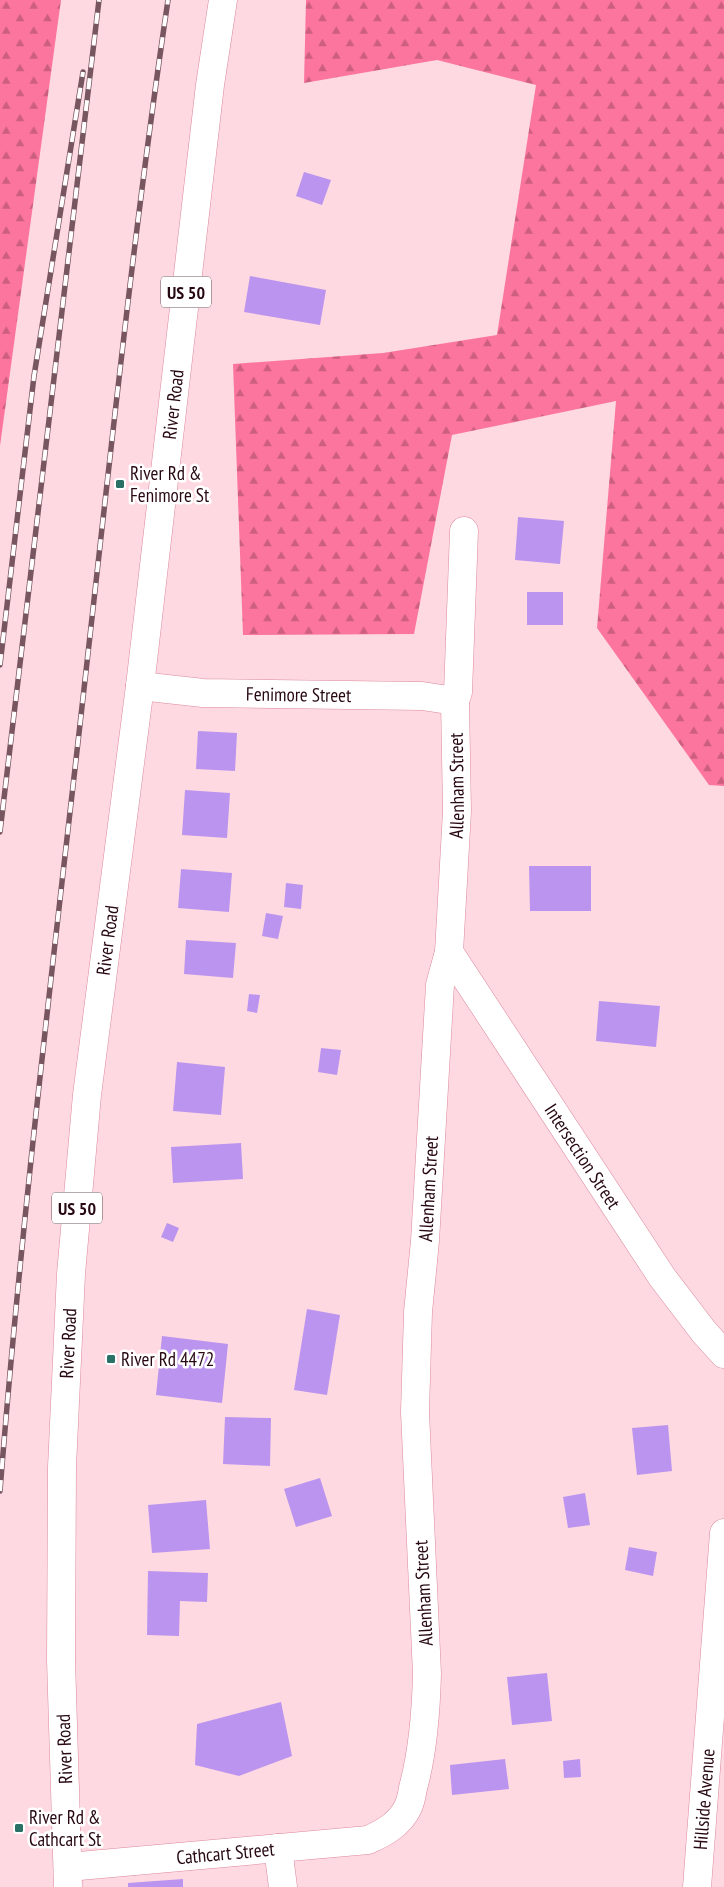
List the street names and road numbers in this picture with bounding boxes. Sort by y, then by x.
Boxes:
road number: US 50 [161,276,211,308]
street label: River Road [157,368,189,441]
street label: Fenimore Street [246,682,352,707]
street label: Allenham Street [443,732,469,839]
street label: River Road [91,904,123,977]
street label: Intersection Street [539,1099,626,1214]
street label: Allenham Street [413,1134,443,1242]
road number: US 50 [52,1192,102,1224]
street label: River Road [54,1308,81,1379]
street label: Allenham Street [408,1539,438,1646]
street label: River Road [51,1714,77,1784]
street label: Hillside Avenue [688,1748,720,1851]
street label: Cathcart Street [175,1836,276,1869]

